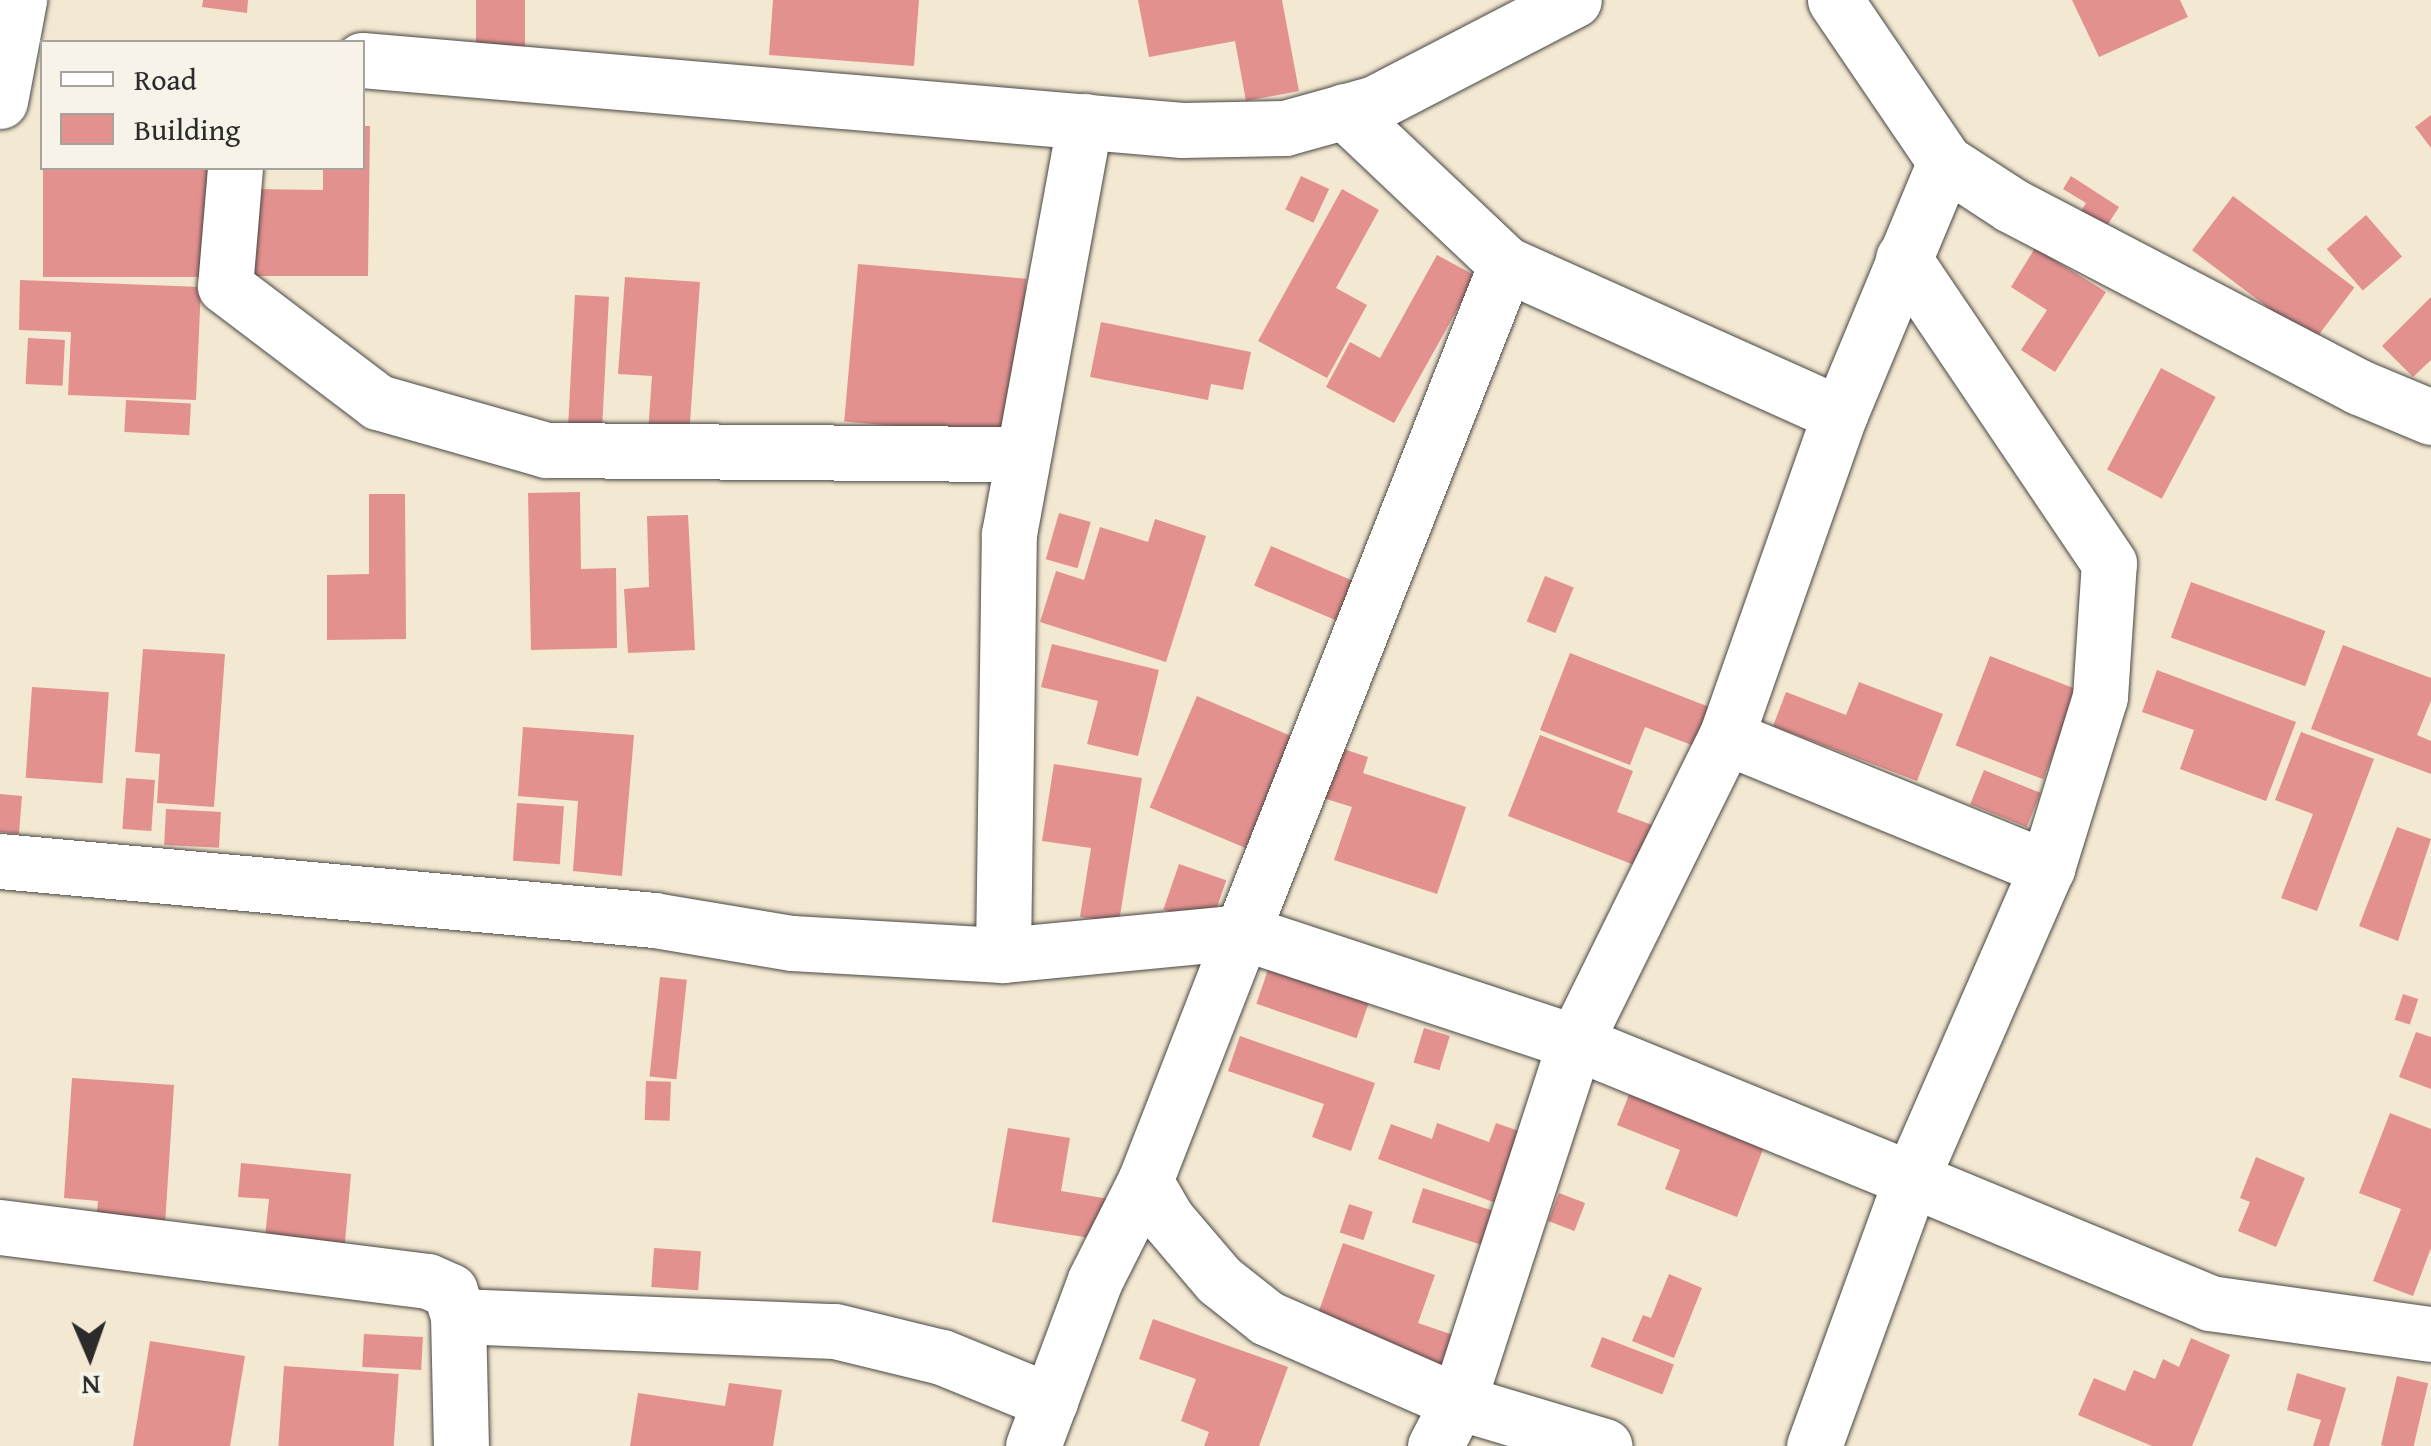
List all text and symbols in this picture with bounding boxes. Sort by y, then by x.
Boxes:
legend [40,40,365,170]
text: Road [134,57,197,101]
text: Building [134,107,240,151]
north arrow [40,1306,140,1406]
text: N [81,1366,101,1407]

